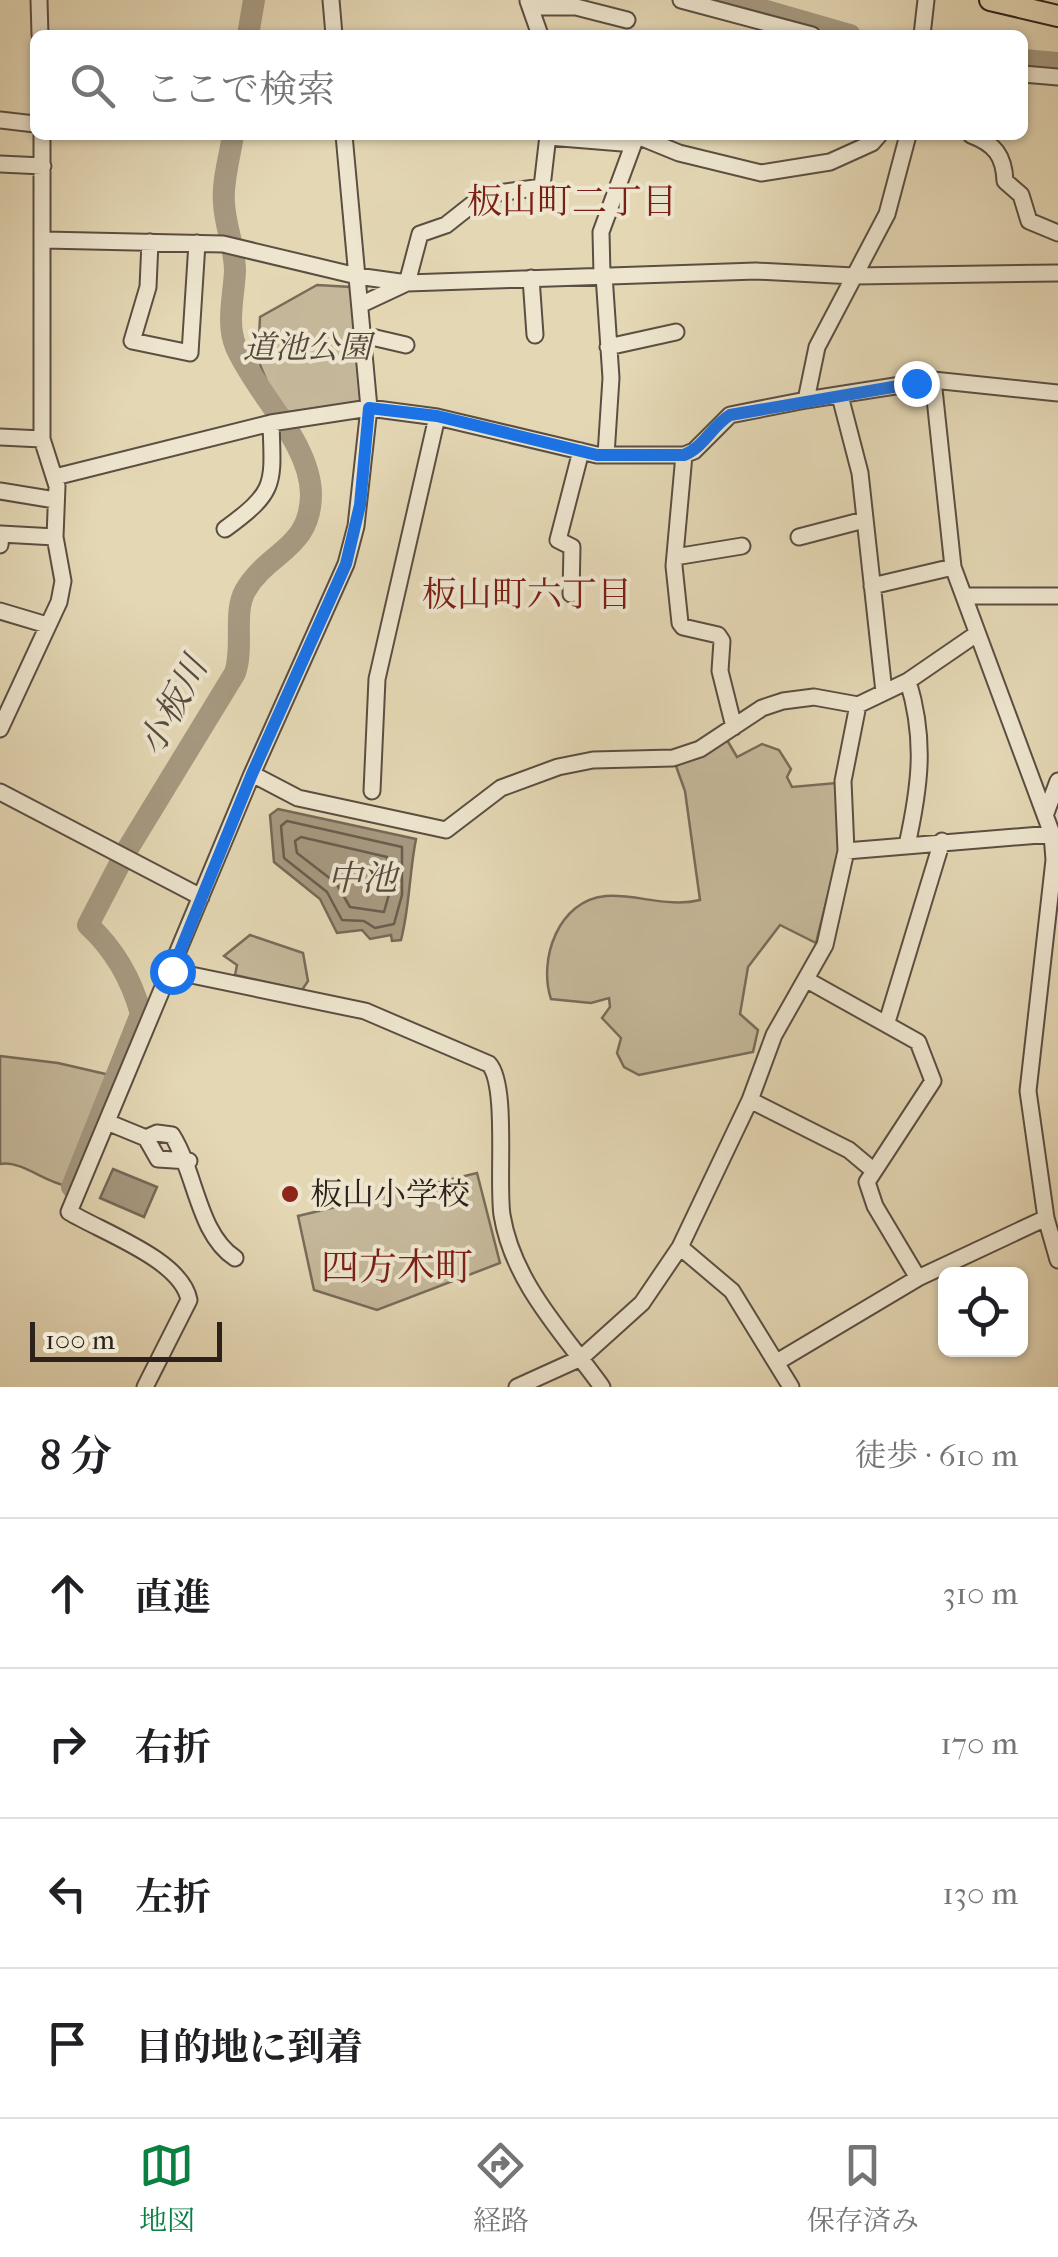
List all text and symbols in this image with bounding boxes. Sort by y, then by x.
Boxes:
search box [30,30,1028,140]
icon: search [65,58,120,113]
text: ここで検索 [145,67,335,112]
district label: 板山町二丁目 [467,181,677,222]
park label: 道池公園 [243,329,376,366]
route end [894,361,940,407]
district label: 板山町六丁目 [422,574,632,615]
water label: 小板川 [130,646,218,762]
water label: 中池 [327,858,401,899]
route start [150,949,196,995]
place label: 板山小学校 [310,1176,470,1213]
marker: 板山小学校 [279,1183,301,1205]
district label: 四方木町 [321,1245,473,1290]
map controls [938,1267,1028,1357]
button: locate [938,1267,1028,1357]
scale bar [30,1317,222,1362]
text: 100 m [45,1323,115,1356]
text: 8 分 [40,1432,112,1481]
text: 徒歩 · 610 m [854,1437,1018,1474]
icon: ahead [40,1566,95,1621]
text: 直進 [135,1575,211,1620]
text: 310 m [943,1575,1018,1612]
icon: right [40,1716,95,1771]
text: 右折 [135,1725,211,1770]
text: 170 m [940,1725,1018,1762]
icon: left [40,1866,95,1921]
text: 左折 [135,1875,211,1920]
text: 130 m [942,1875,1018,1912]
icon: arrive [40,2016,95,2071]
text: 目的地に到着 [135,2025,363,2070]
tab: 地図 [139,2138,195,2238]
tab: 経路 [473,2138,529,2238]
tab: 保存済み [807,2138,919,2238]

